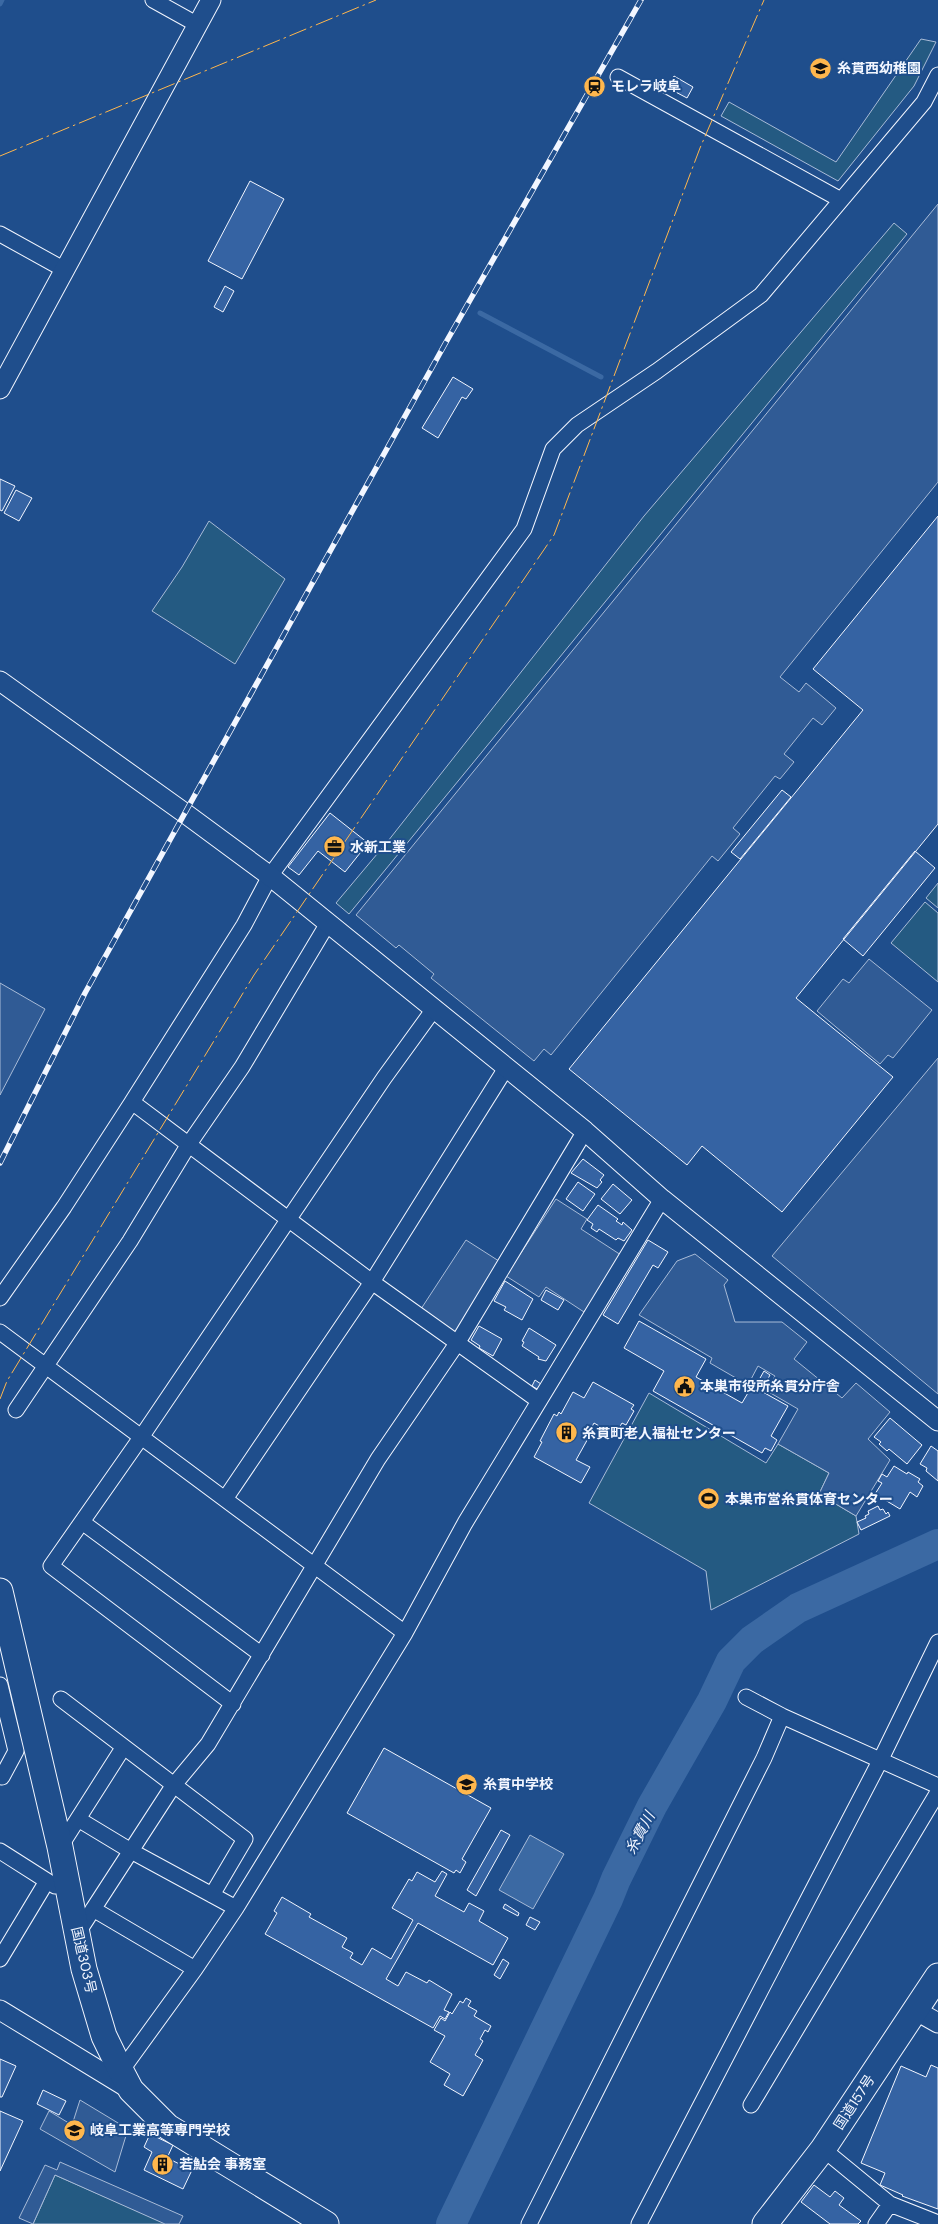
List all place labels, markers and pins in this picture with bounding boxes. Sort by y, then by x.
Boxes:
school or university icon: 糸貫西幼稚園 [809,56,833,80]
place label: 糸貫西幼稚園 [837,59,921,77]
station icon: モレラ岐阜 [583,74,607,98]
place label: モレラ岐阜 [611,77,681,95]
office icon: 水新工業 [322,835,346,859]
place label: 水新工業 [350,838,406,856]
public building icon: 本巣市役所糸貫分庁舎 [672,1374,696,1398]
place label: 本巣市役所糸貫分庁舎 [700,1377,840,1395]
building icon: 糸貫町老人福祉センター [554,1421,578,1445]
place label: 糸貫町老人福祉センター [582,1424,736,1442]
sports icon: 本巣市営糸貫体育センター [697,1487,721,1511]
place label: 本巣市営糸貫体育センター [725,1490,893,1508]
school or university icon: 糸貫中学校 [455,1772,479,1796]
place label: 糸貫中学校 [483,1775,553,1793]
school or university icon: 岐阜工業高等専門学校 [62,2118,86,2142]
place label: 岐阜工業高等専門学校 [90,2121,230,2139]
building icon: 若鮎会 事務室 [151,2152,175,2176]
place label: 若鮎会 事務室 [179,2155,266,2173]

